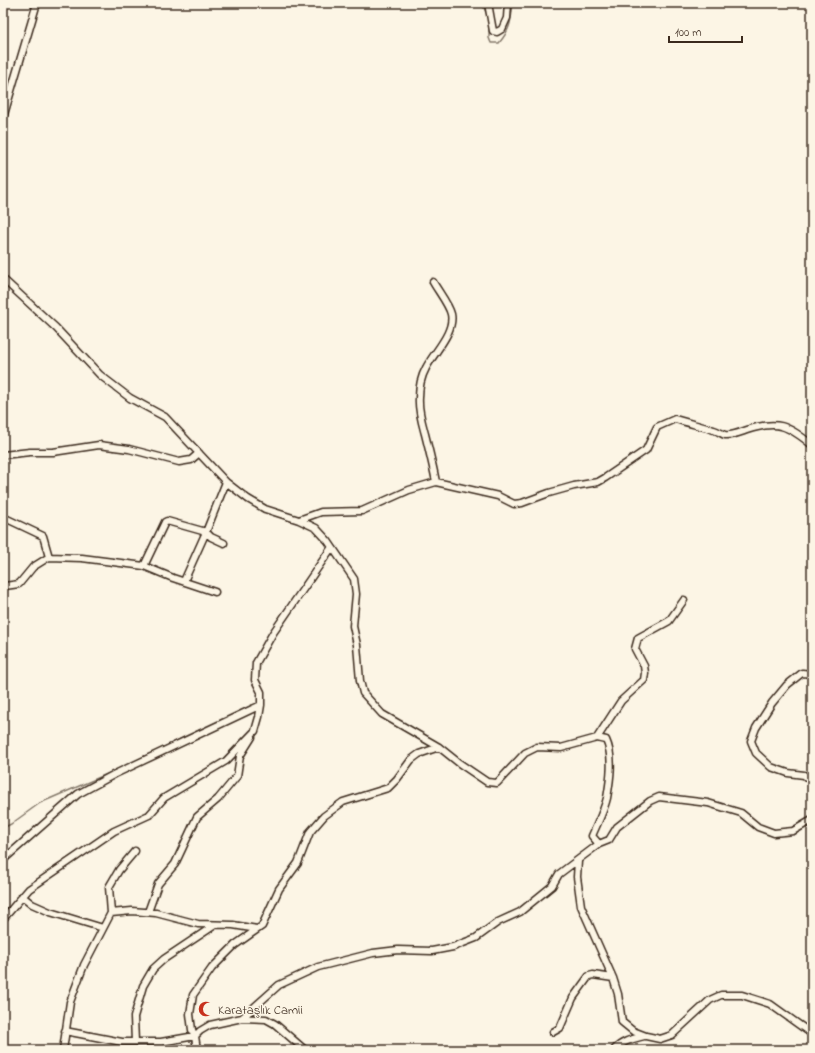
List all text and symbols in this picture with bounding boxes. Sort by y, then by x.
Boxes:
scale bar [669,18,742,44]
text: 100 m [675,24,702,42]
mosque icon: Karataşlık Camii [197,1000,215,1018]
place label: Karataşlık Camii [218,1001,303,1020]

